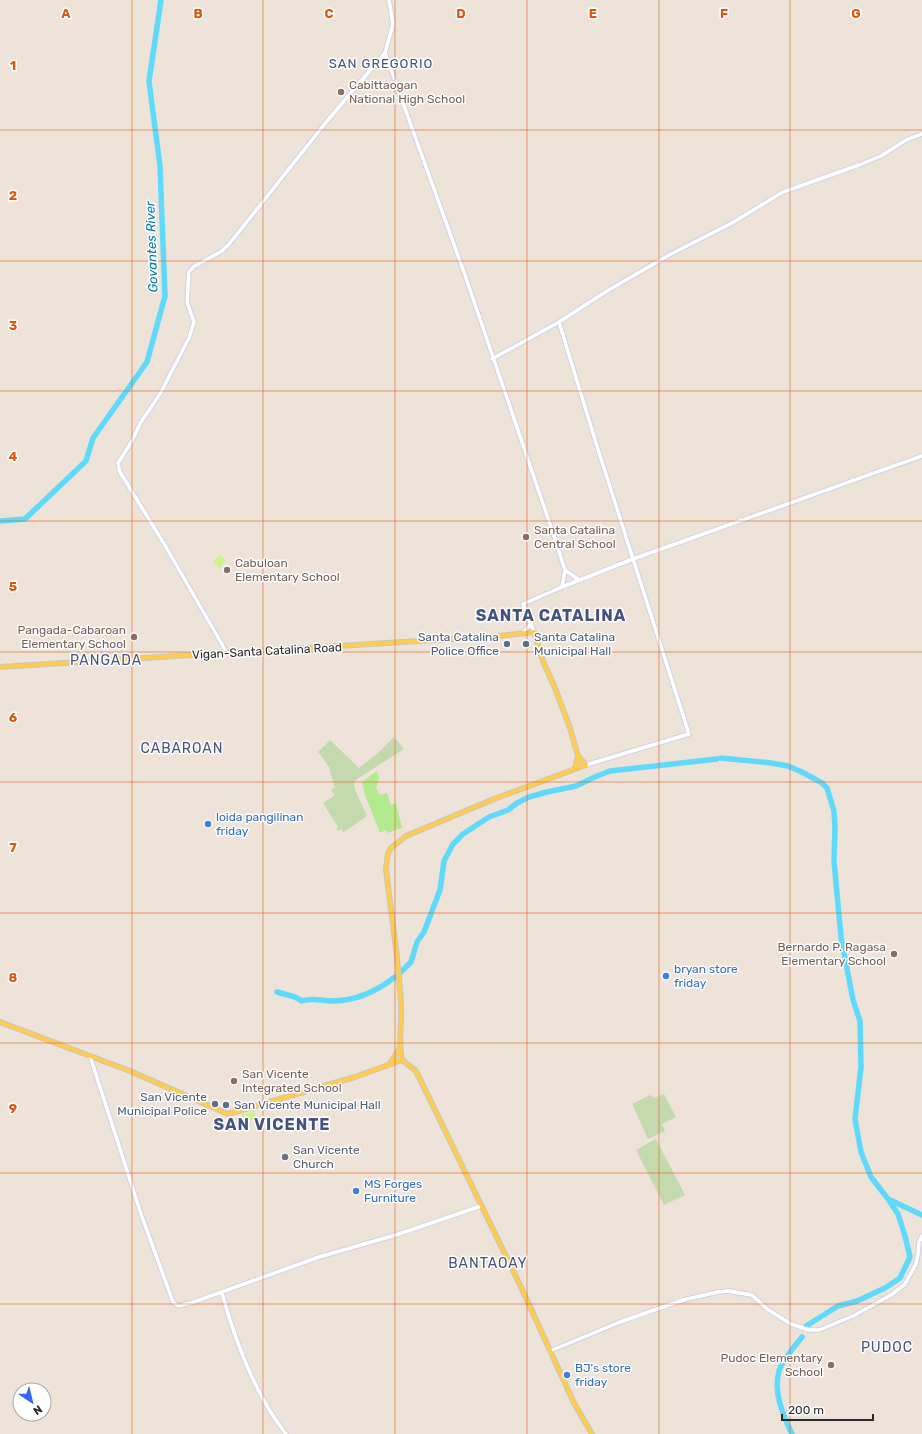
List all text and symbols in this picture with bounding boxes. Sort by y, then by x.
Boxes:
text: A [61,6,71,21]
text: B [193,6,203,21]
text: C [324,6,334,21]
text: D [456,6,466,21]
text: E [589,6,597,21]
text: F [720,6,728,21]
text: G [851,6,861,21]
district label: SAN GREGORIO [329,56,433,71]
text: 1 [10,58,16,73]
place label: Cabittaogan National High School [349,78,465,106]
marker: Cabittaogan National High School [336,87,346,97]
text: 2 [9,188,17,203]
water label: Govantes River [142,200,161,293]
text: 3 [9,318,18,333]
text: 4 [9,449,18,464]
place label: Santa Catalina Central School [534,523,616,551]
marker: Santa Catalina Central School [521,532,531,542]
place label: Cabuloan Elementary School [235,556,340,584]
marker: Cabuloan Elementary School [222,565,232,575]
text: 5 [9,579,17,594]
district label: SANTA CATALINA [476,606,626,625]
place label: Pangada-Cabaroan Elementary School [18,623,126,651]
place label: Santa Catalina Police Office [418,630,499,658]
place label: Santa Catalina Municipal Hall [534,630,615,658]
marker: Pangada-Cabaroan Elementary School [129,632,139,642]
marker: Santa Catalina Police Office [502,639,512,649]
marker: Santa Catalina Municipal Hall [521,639,531,649]
street label: Vigan-Santa Catalina Road [192,640,342,662]
district label: PANGADA [70,652,142,669]
text: 6 [9,710,18,725]
district label: CABAROAN [141,740,223,757]
place label: loida pangilinan friday [216,810,304,838]
marker: loida pangilinan friday [203,819,213,829]
text: 7 [9,840,17,855]
place label: Bernardo P. Ragasa Elementary School [778,940,886,968]
marker: Bernardo P. Ragasa Elementary School [889,949,899,959]
place label: bryan store friday [674,962,738,990]
text: 8 [9,970,18,985]
marker: bryan store friday [661,971,671,981]
place label: San Vicente Integrated School [242,1067,342,1095]
marker: San Vicente Integrated School [229,1076,239,1086]
place label: San Vicente Municipal Police [117,1090,207,1118]
place label: San Vicente Municipal Hall [234,1098,381,1112]
marker: San Vicente Municipal Police [210,1099,220,1109]
marker: San Vicente Municipal Hall [221,1100,231,1110]
text: 9 [9,1101,17,1116]
district label: SAN VICENTE [214,1115,330,1134]
place label: San Vicente Church [293,1143,360,1171]
marker: San Vicente Church [280,1152,290,1162]
place label: MS Forges Furniture [364,1177,422,1205]
marker: MS Forges Furniture [351,1186,361,1196]
district label: BANTAOAY [448,1255,528,1272]
district label: PUDOC [861,1339,913,1356]
place label: Pudoc Elementary School [720,1351,823,1379]
marker: Pudoc Elementary School [826,1360,836,1370]
place label: BJ's store friday [575,1361,631,1389]
marker: BJ's store friday [562,1370,572,1380]
north arrow [12,1382,52,1422]
scale bar [782,1396,873,1422]
text: N [30,1402,44,1417]
text: 200 m [788,1403,824,1417]

